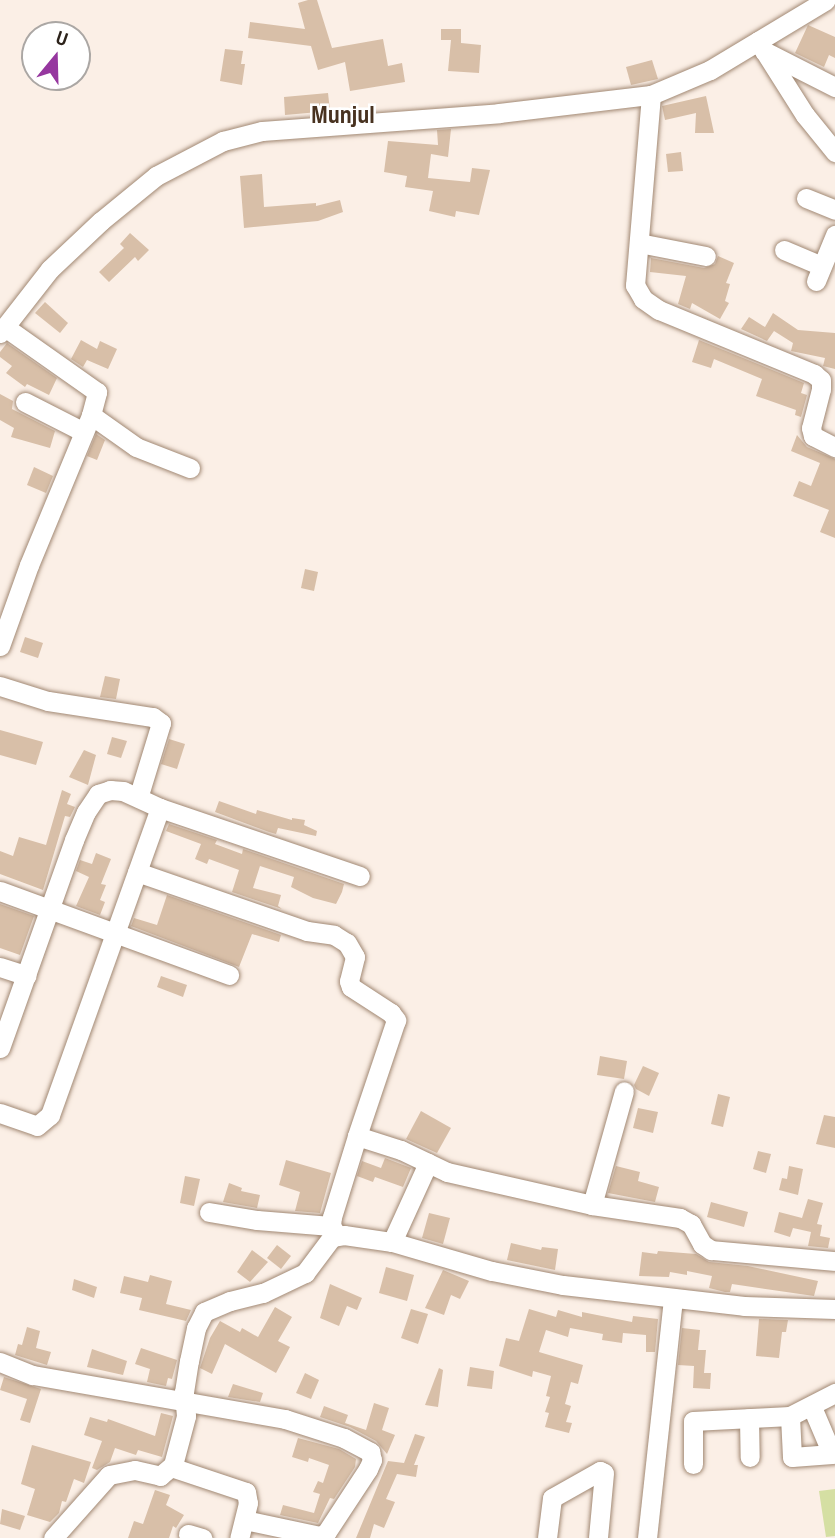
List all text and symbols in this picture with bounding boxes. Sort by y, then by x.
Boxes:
north arrow [21,21,91,91]
text: U [53,24,72,52]
district label: Munjul [311,101,375,129]

